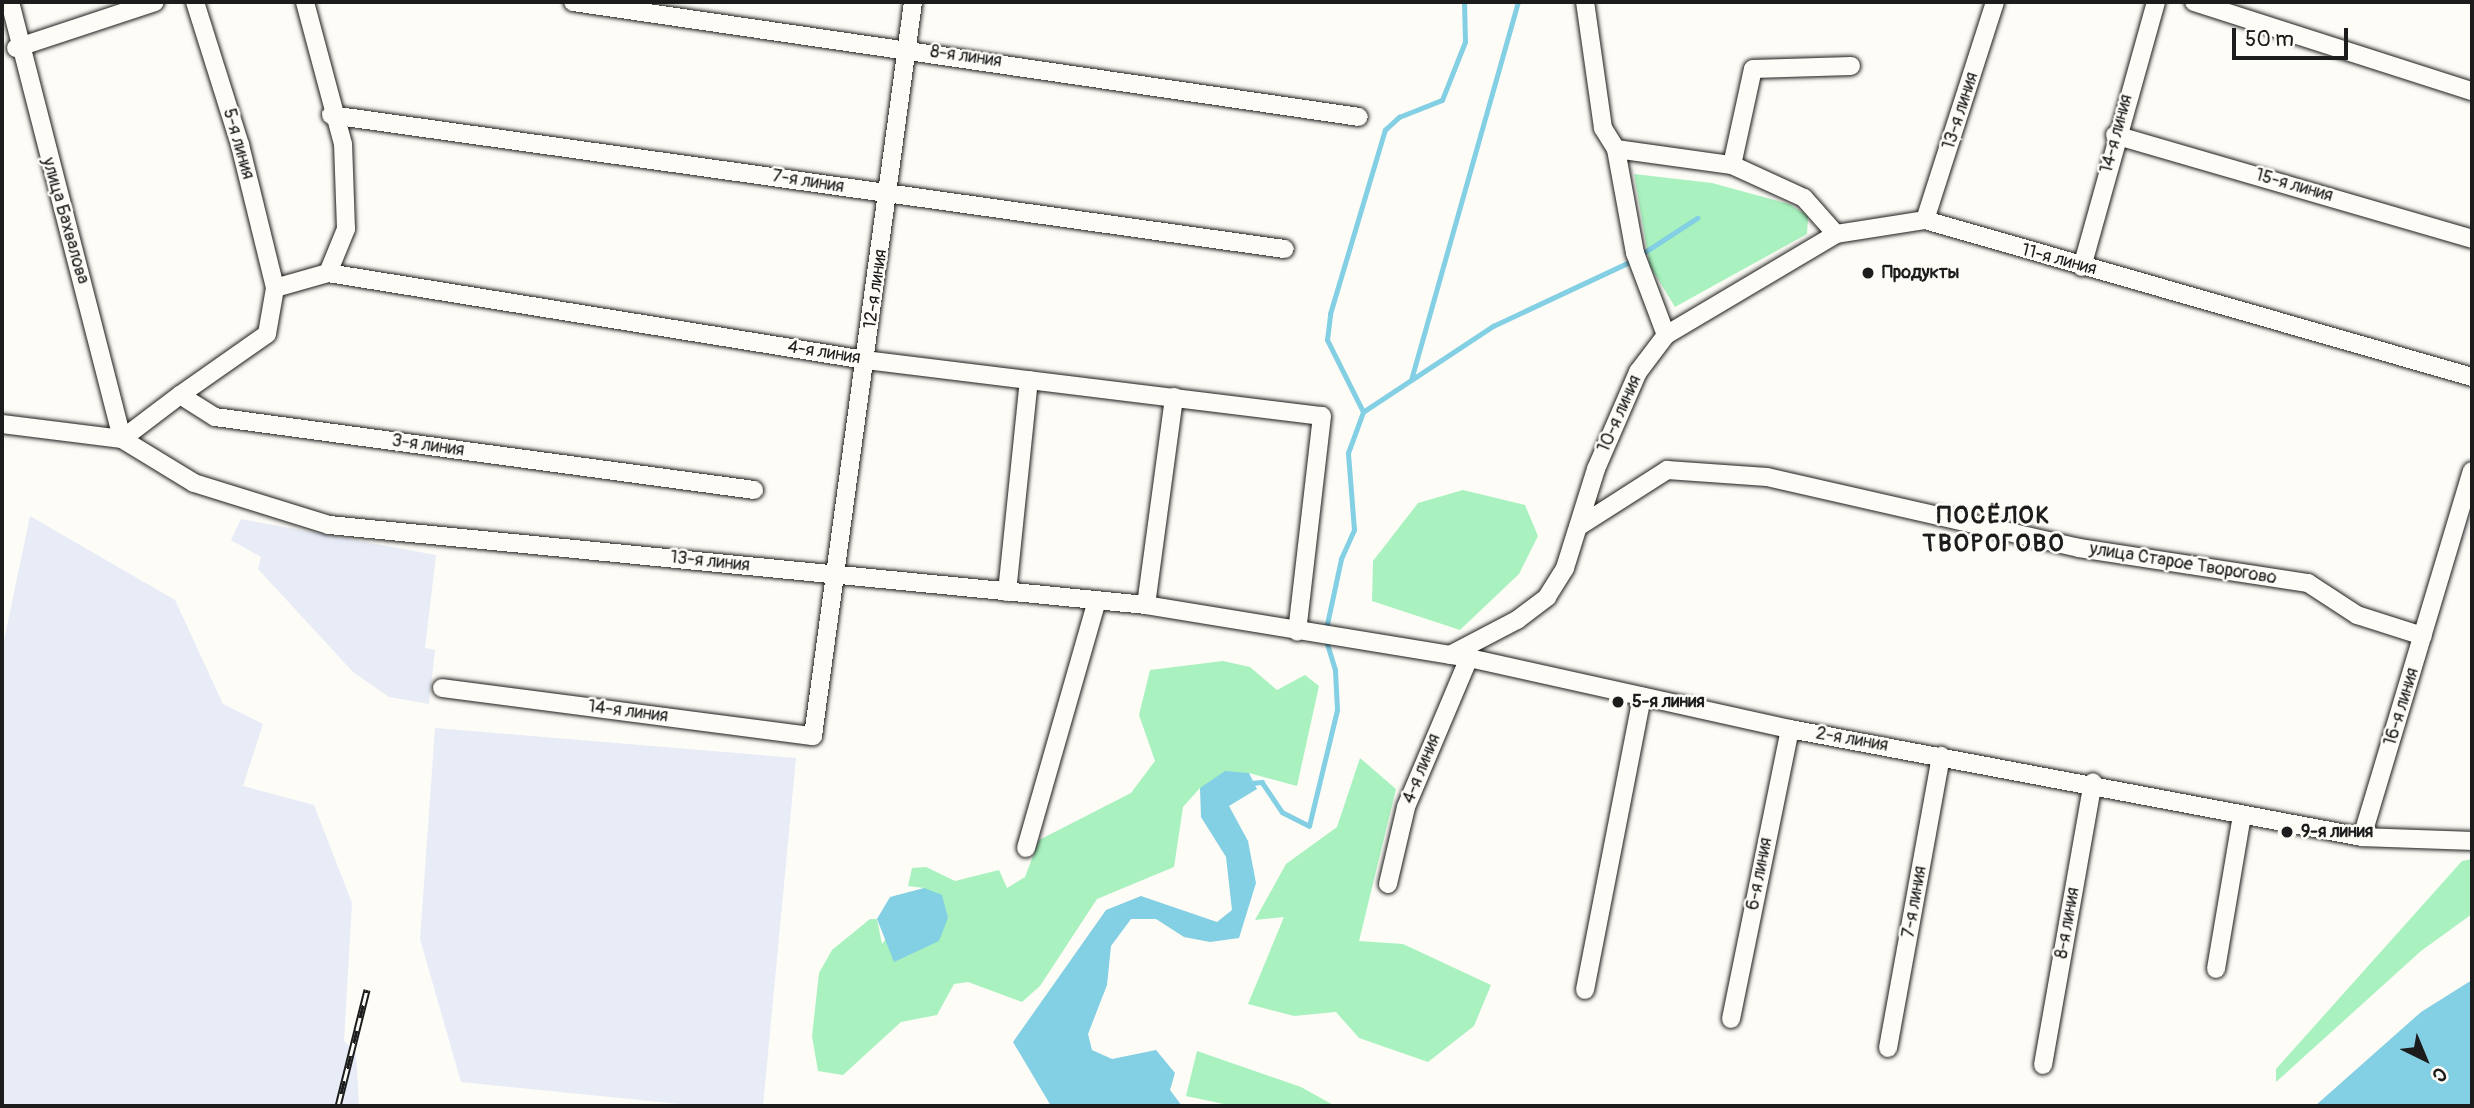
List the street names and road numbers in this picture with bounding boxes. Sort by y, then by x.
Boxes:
street label: 8-я линия [929,41,1003,73]
street label: 13-я линия [1938,70,1984,152]
street label: 14-я линия [2096,92,2138,176]
street label: 5-я линия [218,106,258,182]
street label: улица Бахвалова [37,155,93,287]
street label: 15-я линия [2253,165,2335,207]
street label: 7-я линия [771,166,845,198]
street label: 11-я линия [2019,240,2099,280]
street label: 12-я линия [860,248,892,330]
street label: 4-я линия [786,337,862,369]
street label: 10-я линия [1593,372,1647,456]
street label: 3-я линия [390,430,466,462]
street label: улица Старое Творогово [2088,539,2278,589]
street label: 13-я линия [669,547,751,577]
street label: 16-я линия [2380,665,2424,749]
street label: 14-я линия [587,696,669,728]
street label: 2-я линия [1814,723,1890,757]
street label: 4-я линия [1398,731,1446,807]
street label: 6-я линия [1742,836,1778,912]
street label: 7-я линия [1898,864,1932,940]
street label: 8-я линия [2051,886,2085,960]

